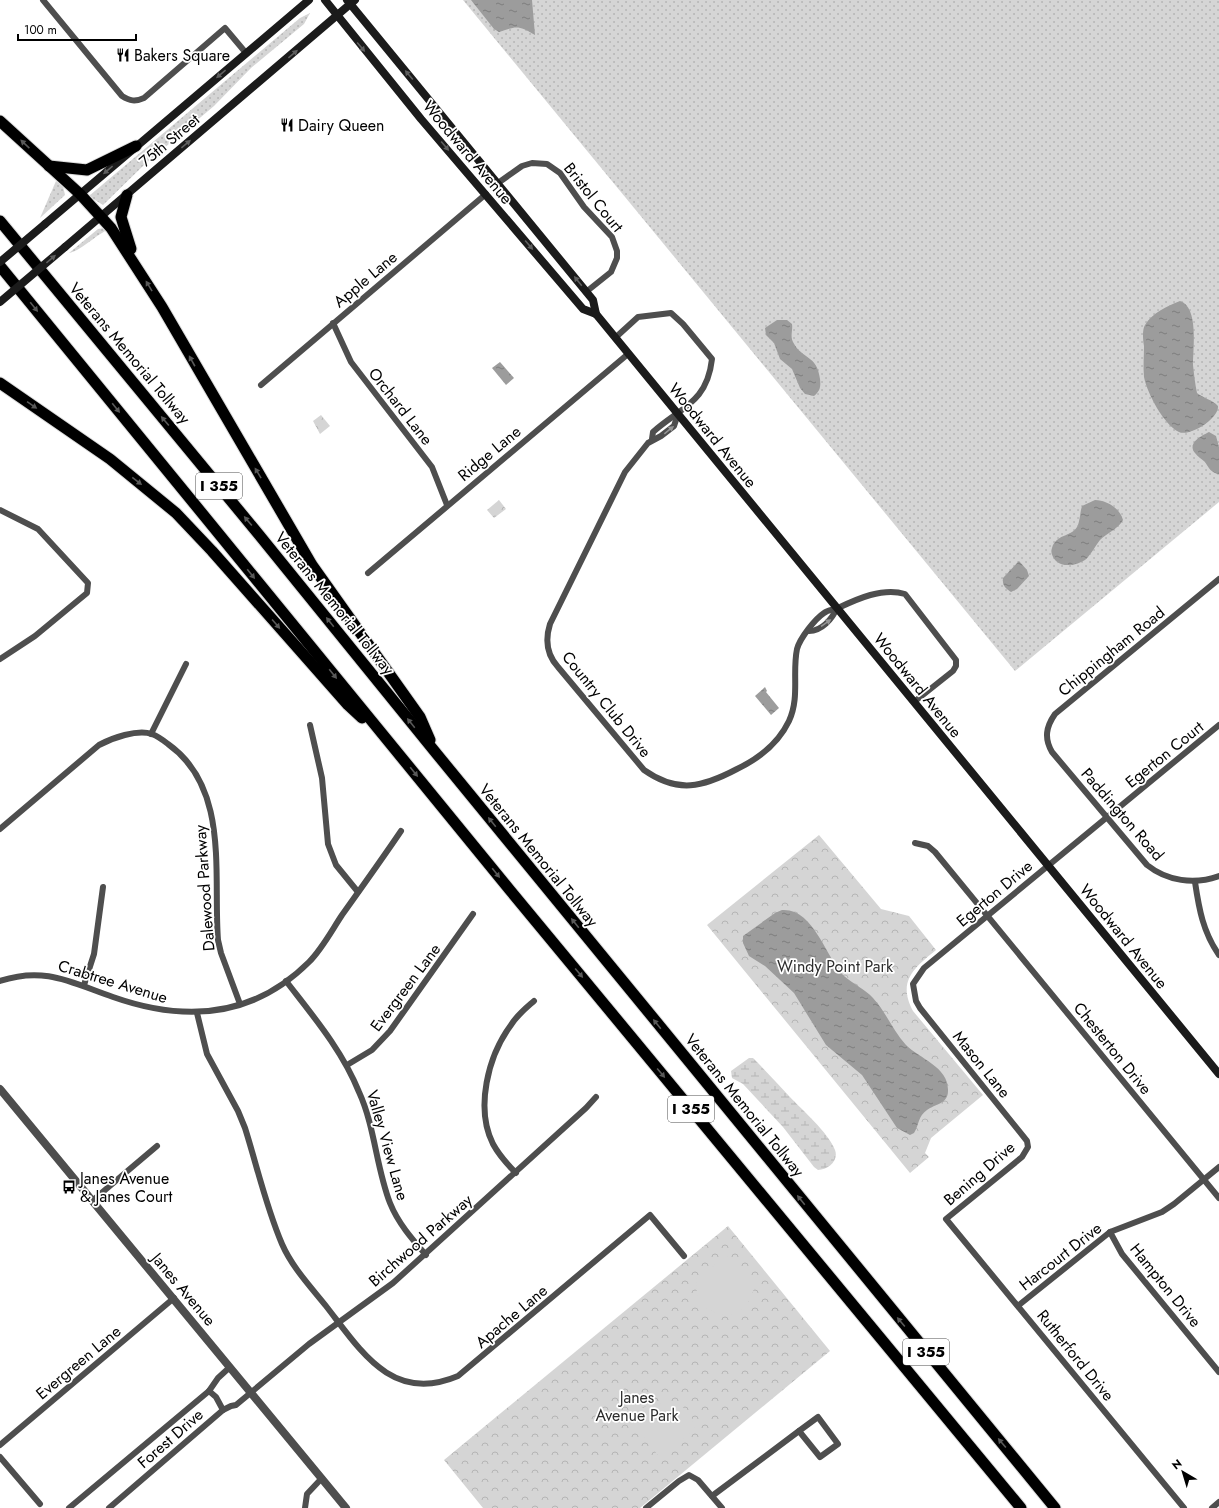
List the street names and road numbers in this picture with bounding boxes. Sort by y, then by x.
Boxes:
street label: Woodward Avenue [417,96,518,209]
street label: 75th Street [134,108,205,173]
street label: Bristol Court [558,158,629,237]
street label: Apple Lane [328,246,402,313]
street label: Veterans Memorial Tollway [64,278,196,430]
street label: Orchard Lane [363,363,438,450]
street label: Woodward Avenue [663,378,762,493]
street label: Ridge Lane [453,420,526,487]
road number: I 355 [196,473,242,499]
street label: Veterans Memorial Tollway [270,527,400,681]
street label: Chippingham Road [1053,601,1170,702]
street label: Woodward Avenue [868,628,967,743]
street label: Country Club Drive [557,646,657,762]
street label: Egerton Court [1120,716,1209,793]
street label: Paddington Road [1076,763,1169,866]
street label: Veterans Memorial Tollway [474,779,604,933]
street label: Dalewood Parkway [189,823,220,952]
street label: Egerton Drive [951,855,1037,932]
street label: Woodward Avenue [1074,879,1173,994]
street label: Evergreen Lane [365,939,446,1036]
street label: Crabtree Avenue [55,954,170,1009]
street label: Chesterton Drive [1068,997,1157,1099]
street label: Mason Lane [947,1026,1016,1103]
street label: Veterans Memorial Tollway [680,1029,810,1183]
street label: Valley View Lane [361,1087,414,1203]
road number: I 355 [668,1096,714,1122]
street label: Bening Drive [939,1136,1020,1211]
street label: Birchwood Parkway [363,1188,478,1292]
street label: Harcourt Drive [1014,1217,1106,1296]
street label: Hampton Drive [1125,1238,1207,1332]
street label: Janes Avenue [145,1246,221,1331]
street label: Apache Lane [470,1279,552,1353]
street label: Rutherford Drive [1032,1305,1120,1406]
street label: Evergreen Lane [31,1320,126,1405]
road number: I 355 [903,1339,949,1365]
street label: Forest Drive [132,1403,208,1473]

